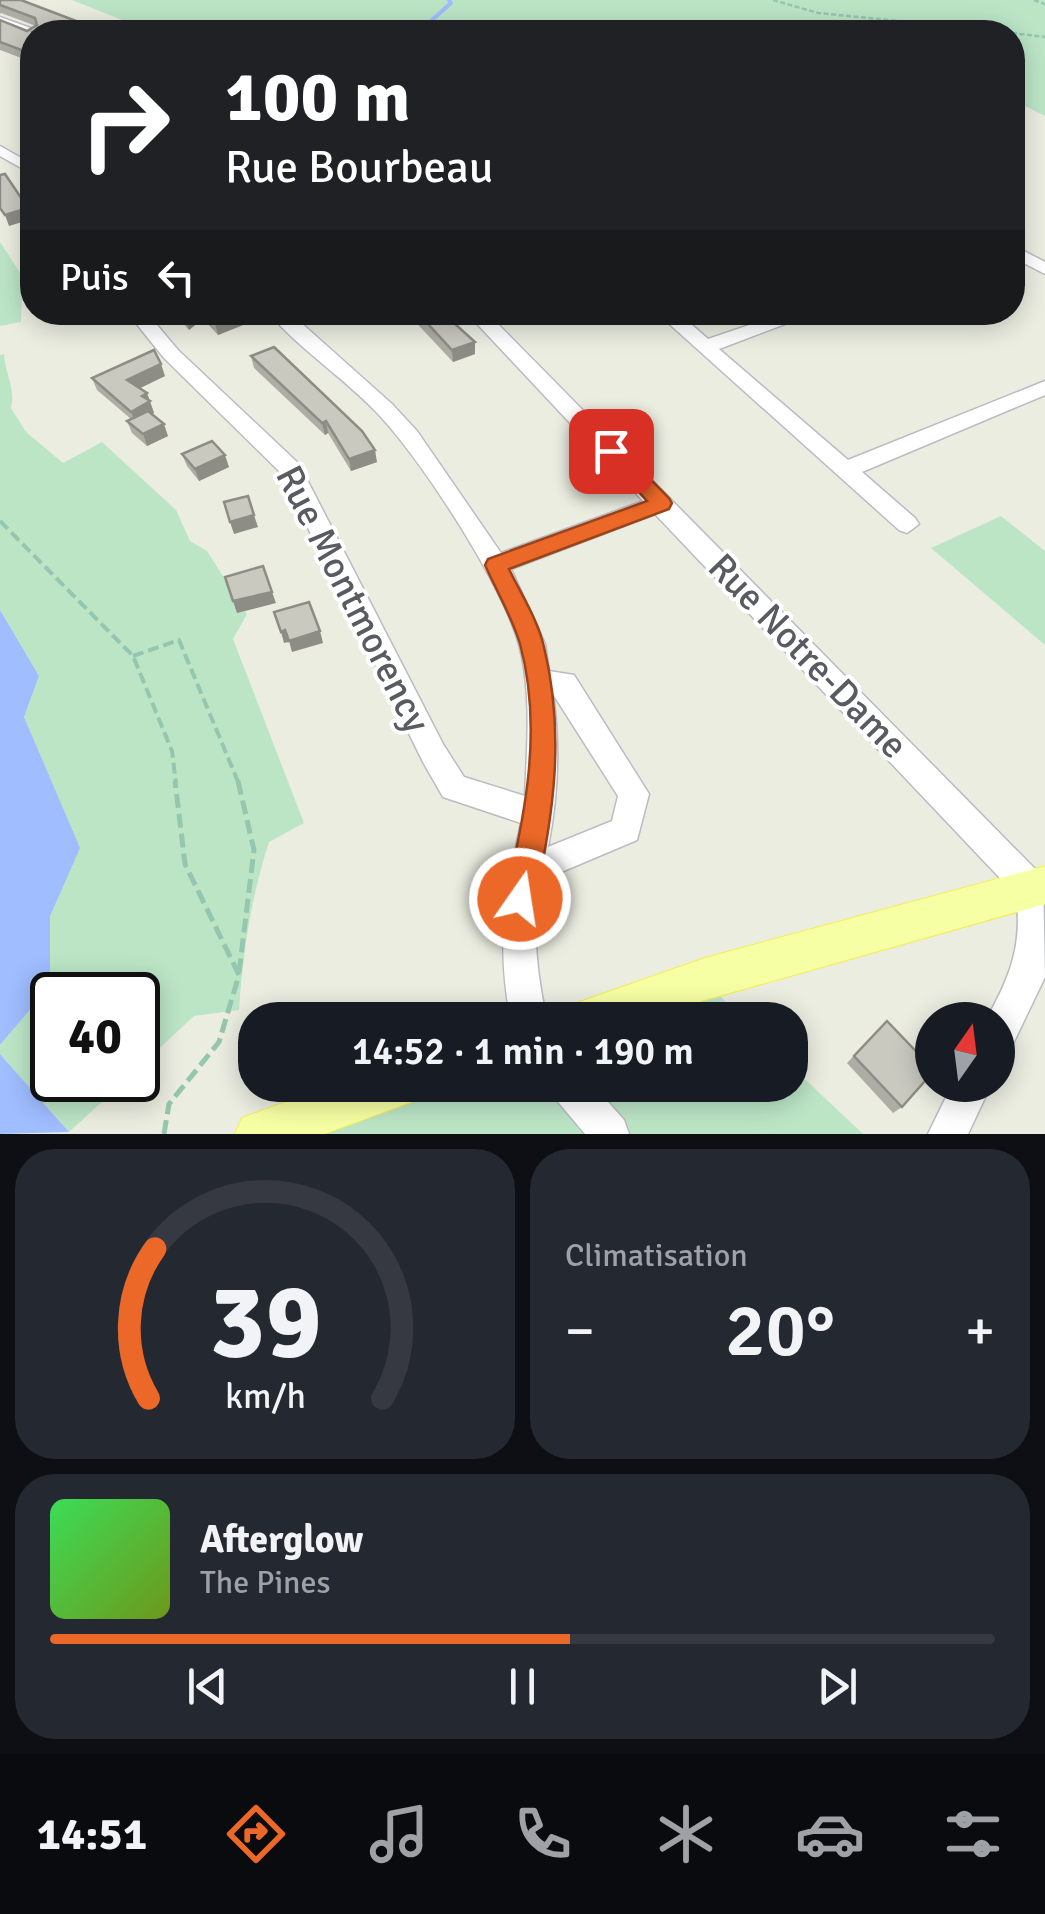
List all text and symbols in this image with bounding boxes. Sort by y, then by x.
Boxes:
text: 100 m [225,54,410,140]
icon: right [60,60,190,190]
text: Rue Bourbeau [225,140,493,195]
icon: left [149,250,204,305]
text: Puis [60,254,129,301]
pin [569,409,654,494]
icon: arrive [584,424,639,479]
street label: Rue Montmorency [265,458,441,741]
street label: Rue Notre-Dame [698,544,918,768]
position arrow [468,847,572,951]
speed limit sign: 40 [30,972,160,1102]
north arrow [915,1002,1015,1102]
map controls [915,1002,1015,1102]
text: 14:52 · 1 min · 190 m [352,1028,694,1075]
text: Climatisation [565,1236,748,1275]
text: 39 [209,1258,321,1386]
text: 20° [725,1284,835,1377]
text: − [565,1297,595,1365]
text: + [965,1297,995,1365]
text: km/h [225,1374,305,1418]
text: Afterglow [200,1516,363,1563]
text: The Pines [200,1563,331,1602]
icon: previous [180,1659,235,1714]
icon: pause [495,1659,550,1714]
icon: next [810,1659,865,1714]
icon: directions [221,1799,291,1869]
icon: music [364,1799,434,1869]
icon: phone [508,1799,578,1869]
icon: climate [651,1799,721,1869]
icon: car [795,1799,865,1869]
icon: filters [938,1799,1008,1869]
text: 14:51 [37,1807,147,1862]

